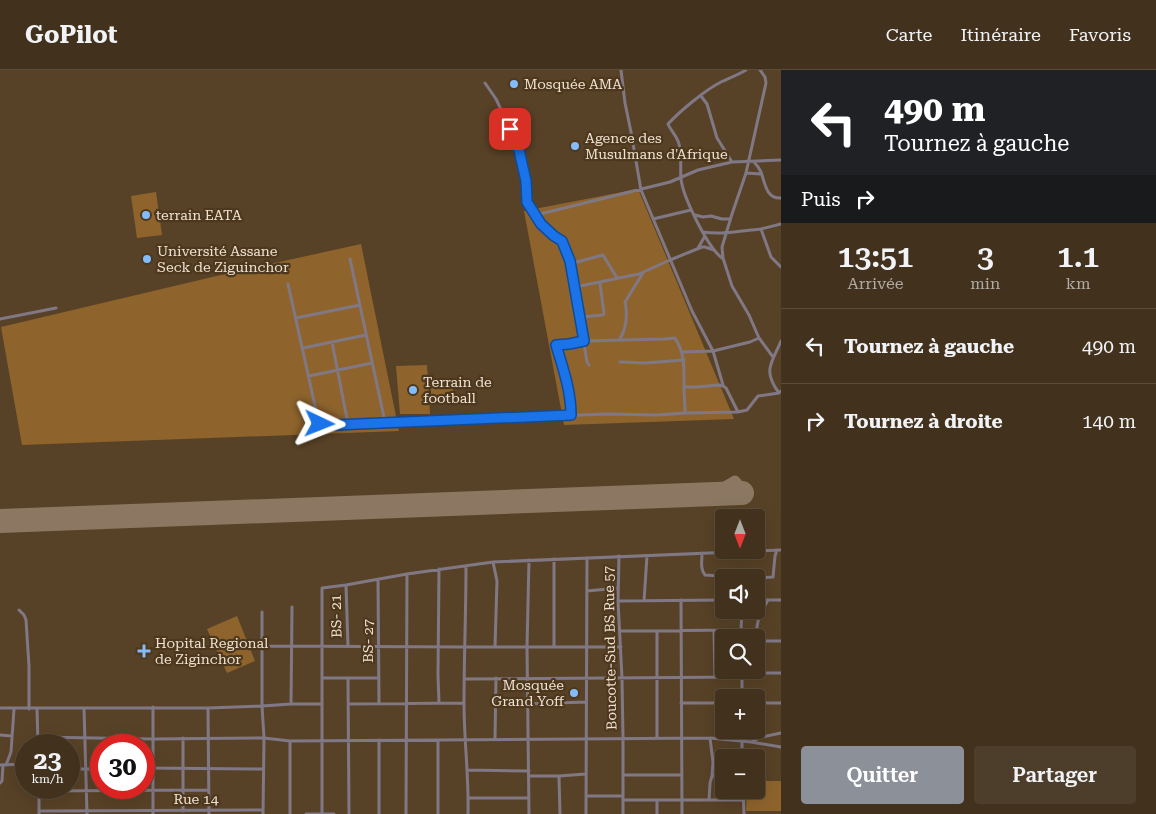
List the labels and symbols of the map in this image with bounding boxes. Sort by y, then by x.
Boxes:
place label: Mosquée AMA [524,76,622,92]
marker: Mosquée AMA [508,78,520,90]
pin [489,108,531,150]
place label: Agence des Musulmans d'Afrique [585,130,728,162]
marker: Agence des Musulmans d'Afrique [569,140,581,152]
place label: terrain EATA [156,207,242,223]
marker: terrain EATA [140,209,152,221]
place label: Université Assane Seck de Ziguinchor [157,243,289,275]
marker: Université Assane Seck de Ziguinchor [141,253,153,265]
place label: Terrain de football [423,374,492,406]
marker: Terrain de football [407,384,419,396]
position arrow [293,397,345,449]
north arrow [715,509,765,559]
street label: Boucotte-Sud BS Rue 57 [601,566,619,730]
street label: BS- 21 [328,594,344,638]
street label: BS- 27 [360,619,376,663]
place label: Hopital Regional de Ziginchor [155,635,269,667]
marker: Hopital Regional de Ziginchor [137,644,151,658]
place label: Mosquée Grand Yoff [491,677,565,709]
marker: Mosquée Grand Yoff [568,687,580,699]
speed limit sign: 30 [90,734,155,799]
street label: Rue 14 [173,791,219,807]

